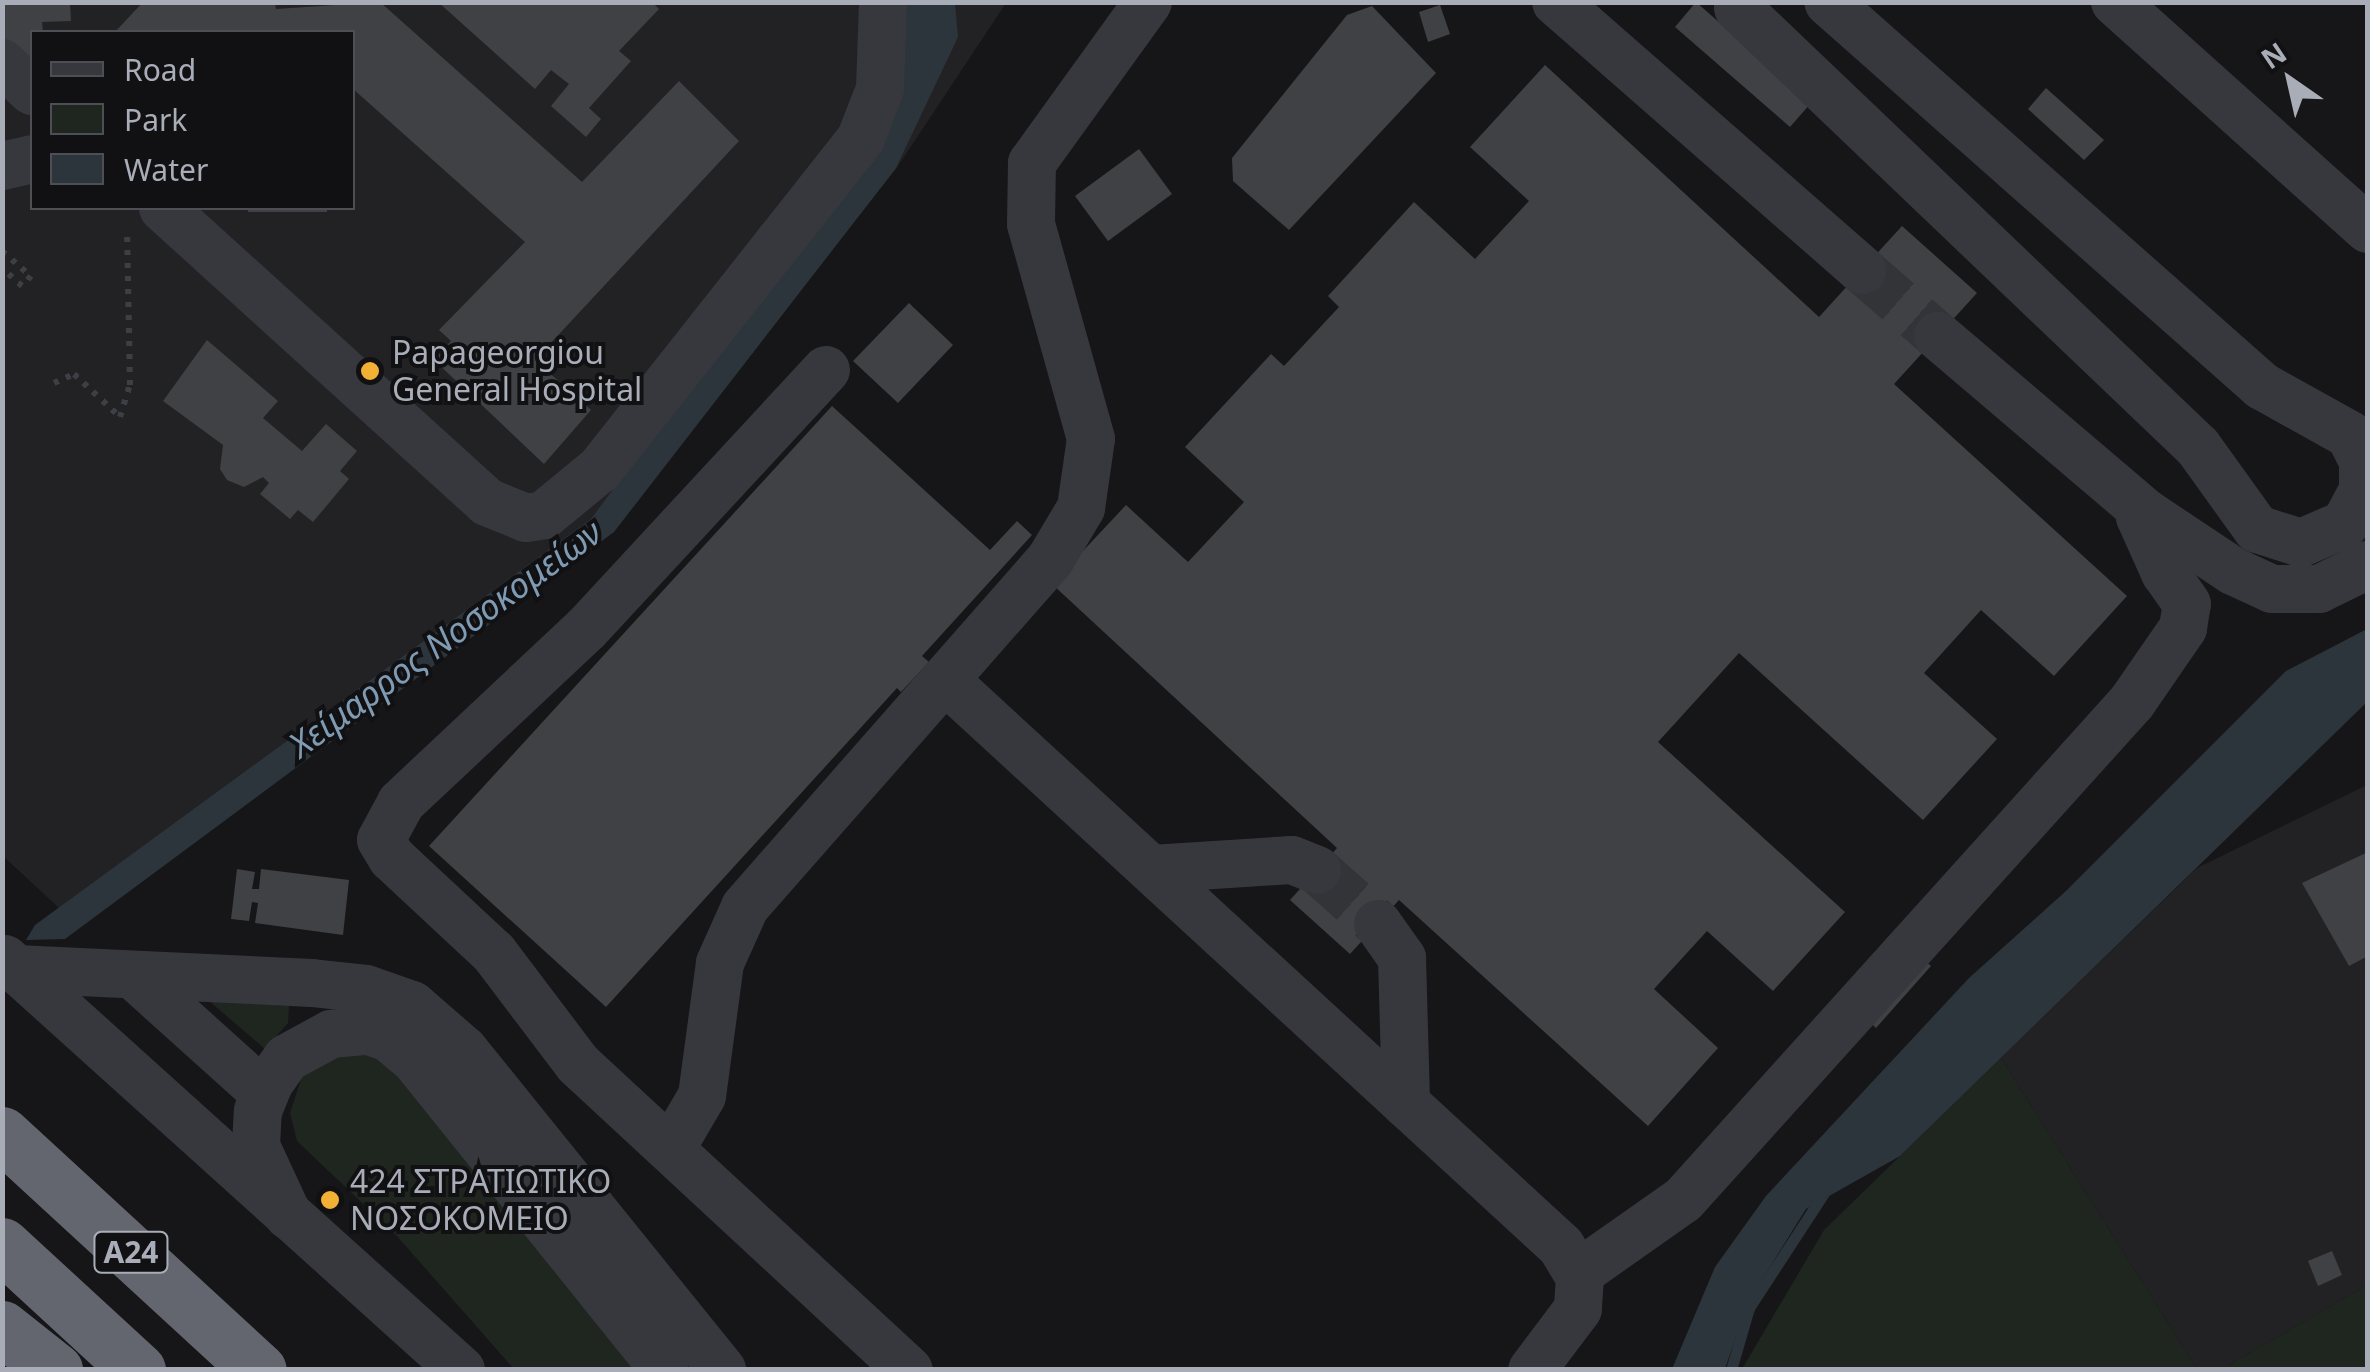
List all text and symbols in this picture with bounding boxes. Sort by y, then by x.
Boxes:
legend [30,30,355,210]
north arrow [2240,30,2340,130]
text: N [2253,33,2293,77]
text: Road [124,49,196,90]
text: Park [124,99,187,140]
text: Water [124,149,208,190]
place label: Papageorgiou General Hospital [392,334,642,409]
marker: Papageorgiou General Hospital [357,358,383,384]
water label: Χείμαρρος Νοσοκομείων [281,511,609,765]
place label: 424 ΣΤΡΑΤΙΩΤΙΚΟ ΝΟΣΟΚΟΜΕΙΟ [350,1163,611,1238]
marker: 424 ΣΤΡΑΤΙΩΤΙΚΟ ΝΟΣΟΚΟΜΕΙΟ [319,1189,341,1211]
road number: Α24 [91,1227,171,1277]

